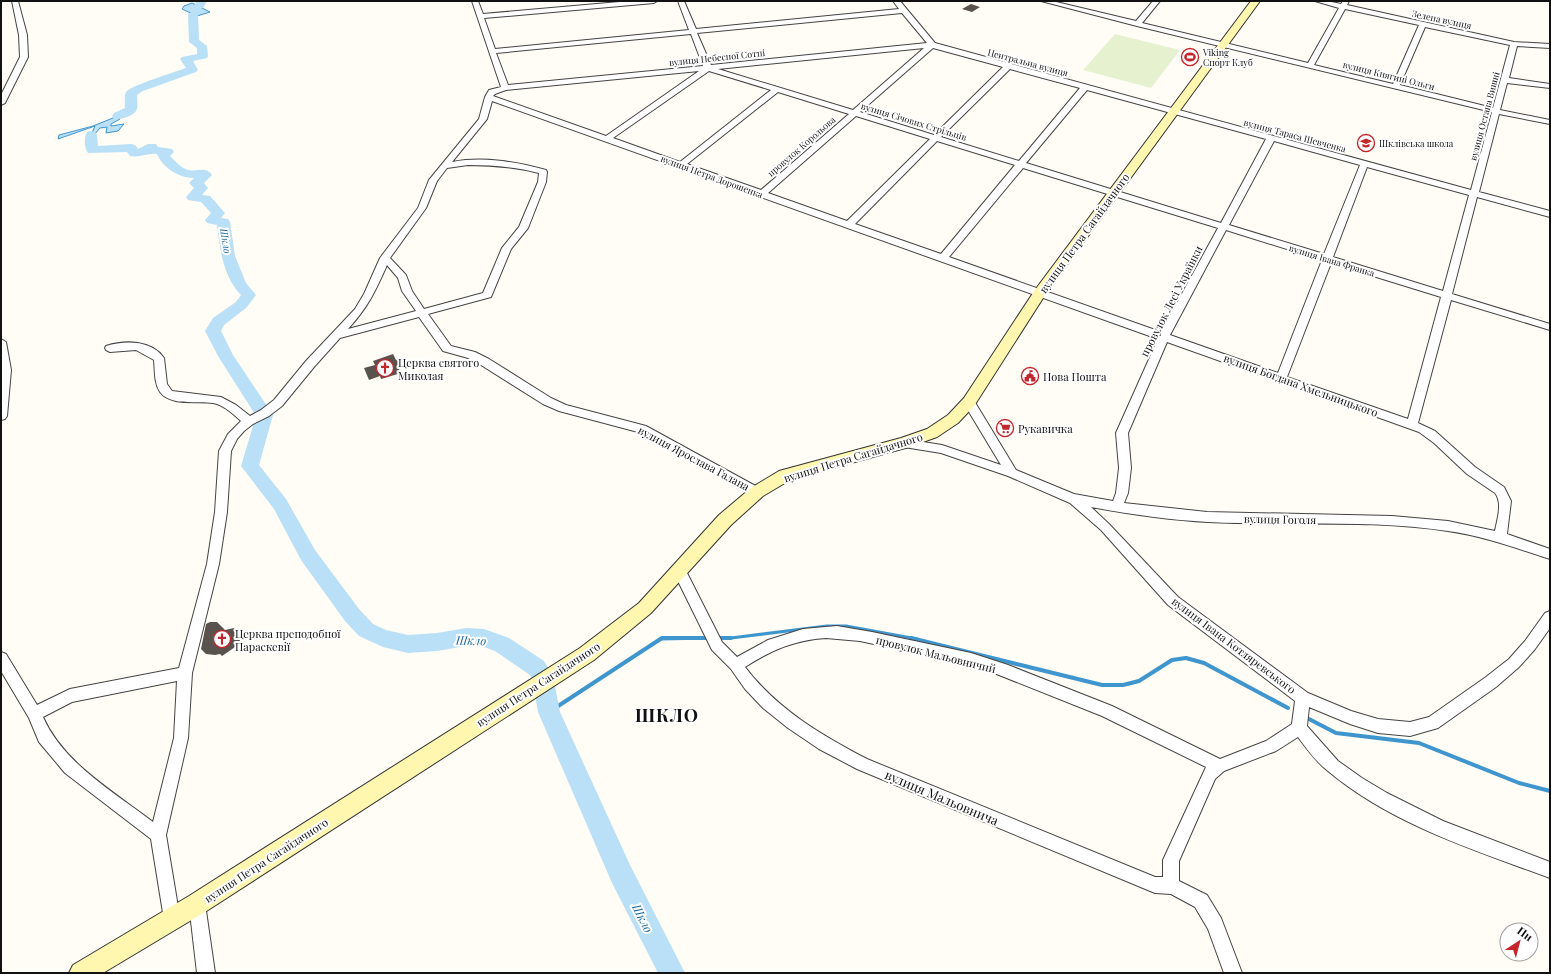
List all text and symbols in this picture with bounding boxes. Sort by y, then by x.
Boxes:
street label: Зелена вулиця [1411,7,1473,31]
street label: Центральна вулиця [986,45,1070,79]
street label: вулиця Небесної Сотні [668,46,766,68]
place label: Viking Спорт Клуб [1202,46,1253,68]
sports icon: Viking Спорт Клуб [1180,47,1200,67]
street label: вулиця Княгині Ольги [1342,58,1437,92]
street label: вулиця Остапа Вишні [1466,70,1502,162]
street label: вулиця Січових Стрільців [860,99,968,143]
street label: провулок Корольова [765,113,838,179]
street label: вулиця Тараса Шевченка [1242,116,1348,155]
school or university icon: Шклівська школа [1356,133,1376,153]
place label: Шклівська школа [1379,137,1454,149]
street label: вулиця Петра Дорошенка [659,152,765,200]
street label: вулиця Петра Сагайдачного [1035,170,1133,296]
water label: Шкло [217,226,235,255]
street label: вулиця Івана Франка [1288,241,1377,279]
street label: провулок Лесі Українки [1136,243,1206,359]
street label: вулиця Богдана Хмельницького [1222,350,1380,420]
place label: Церква святого Миколая [398,355,479,383]
church icon: Церква святого Миколая [375,358,395,378]
public building icon: Нова Пошта [1020,366,1040,386]
place label: Нова Пошта [1043,369,1107,384]
supermarket icon: Рукавичка [995,418,1015,438]
place label: Рукавичка [1018,421,1073,436]
street label: вулиця Ярослава Галана [636,422,753,494]
street label: вулиця Петра Сагайдачного [782,429,924,485]
street label: вулиця Гоголя [1244,511,1317,527]
street label: вулиця Івана Котляревського [1169,593,1299,697]
place label: Церква преподобної Параскевії [235,626,341,654]
church icon: Церква преподобної Параскевії [212,629,232,649]
water label: Шкло [455,631,487,649]
street label: провулок Мальовничий [874,632,998,676]
street label: вулиця Петра Сагайдачного [473,638,603,730]
district label: ШКЛО [635,703,699,727]
street label: вулиця Мальовнича [883,765,1002,829]
street label: вулиця Петра Сагайдачного [201,814,331,906]
water label: Шкло [629,900,657,935]
north arrow [1499,922,1539,962]
text: Пн [1514,923,1536,944]

